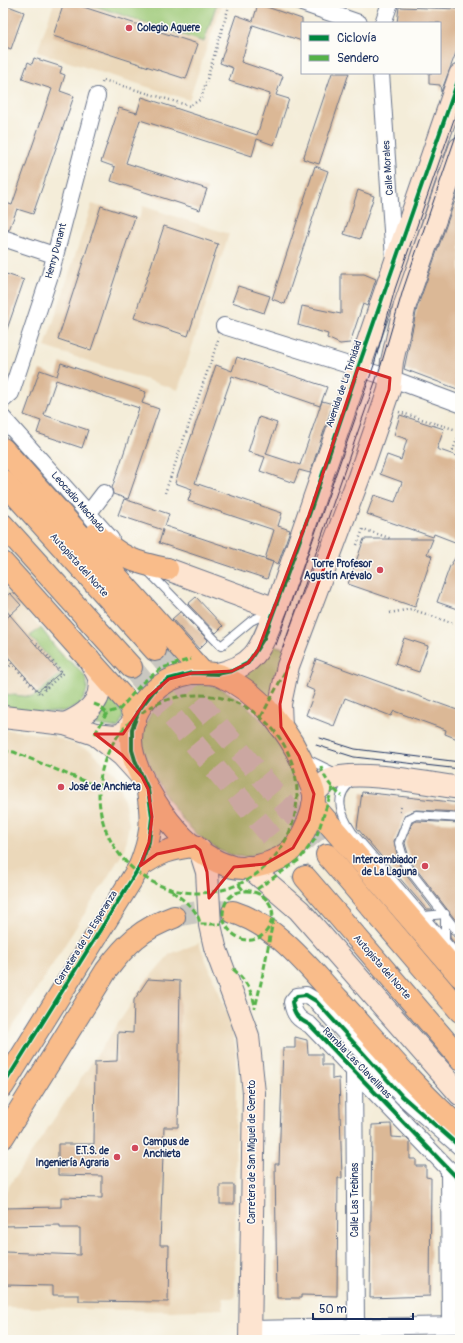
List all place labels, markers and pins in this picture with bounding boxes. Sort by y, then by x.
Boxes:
place label: Colegio Aguere [137,22,201,34]
marker: Colegio Aguere [124,23,134,33]
place label: Torre Profesor Agustín Arévalo [304,558,373,582]
marker: Torre Profesor Agustín Arévalo [375,565,385,575]
place label: José de Anchieta [69,781,141,793]
marker: José de Anchieta [56,782,66,792]
place label: Intercambiador de La Laguna [353,854,417,878]
marker: Intercambiador de La Laguna [420,861,430,871]
place label: Campus de Anchieta [143,1136,190,1160]
marker: Campus de Anchieta [130,1143,140,1153]
place label: E.T.S. de Ingeniería Agraria [35,1145,110,1169]
marker: E.T.S. de Ingeniería Agraria [112,1152,122,1162]

